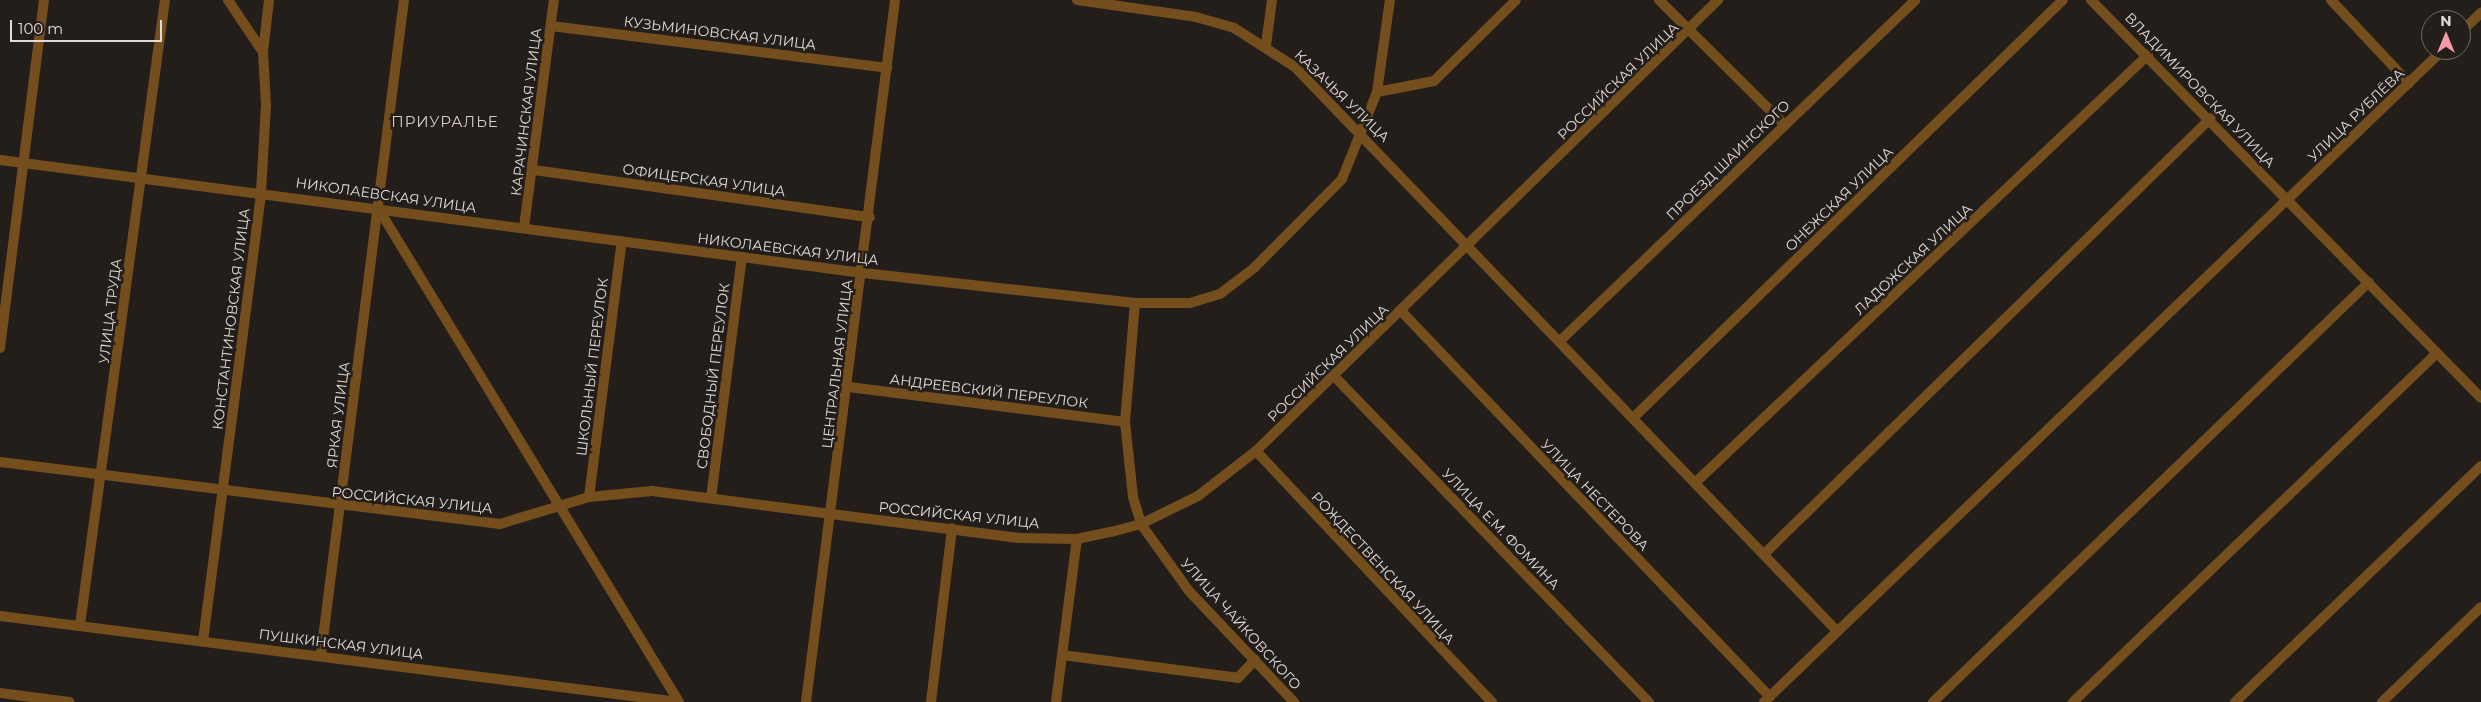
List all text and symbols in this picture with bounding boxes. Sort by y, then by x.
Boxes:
street label: ВЛАДИМИРОВСКАЯ УЛИЦА [2121,9,2279,171]
scale bar [12,10,165,42]
north arrow [2421,10,2471,60]
text: N [2440,12,2452,30]
street label: КУЗЬМИНОВСКАЯ УЛИЦА [623,13,817,53]
text: 100 m [18,19,63,38]
street label: РОССИЙСКАЯ УЛИЦА [1554,19,1682,143]
street label: КАРАЧИНСКАЯ УЛИЦА [507,27,545,197]
street label: КАЗАЧЬЯ УЛИЦА [1291,46,1393,146]
street label: УЛИЦА РУБЛЁВА [2304,65,2408,165]
street label: ПРОЕЗД ШАИНСКОГО [1663,97,1793,223]
district label: ПРИУРАЛЬЕ [390,113,500,131]
street label: ОНЕЖСКАЯ УЛИЦА [1782,143,1896,255]
street label: ОФИЦЕРСКАЯ УЛИЦА [622,160,786,200]
street label: НИКОЛАЕВСКАЯ УЛИЦА [295,174,477,216]
street label: ЛАДОЖСКАЯ УЛИЦА [1851,200,1975,318]
street label: КОНСТАНТИНОВСКАЯ УЛИЦА [209,207,253,431]
street label: НИКОЛАЕВСКАЯ УЛИЦА [697,230,879,268]
street label: УЛИЦА ТРУДА [95,257,125,365]
street label: ШКОЛЬНЫЙ ПЕРЕУЛОК [573,277,611,457]
street label: ЦЕНТРАЛЬНАЯ УЛИЦА [818,278,856,450]
street label: СВОБОДНЫЙ ПЕРЕУЛОК [693,282,733,470]
street label: РОССИЙСКАЯ УЛИЦА [1264,301,1392,425]
street label: ЯРКАЯ УЛИЦА [323,361,353,469]
street label: АНДРЕЕВСКИЙ ПЕРЕУЛОК [889,371,1089,411]
street label: УЛИЦА НЕСТЕРОВА [1538,436,1652,554]
street label: УЛИЦА Е.М. ФОМИНА [1439,465,1563,593]
street label: РОССИЙСКАЯ УЛИЦА [331,483,493,517]
street label: РОЖДЕСТВЕНСКАЯ УЛИЦА [1308,488,1458,648]
street label: РОССИЙСКАЯ УЛИЦА [878,498,1040,532]
street label: УЛИЦА ЧАЙКОВСКОГО [1177,555,1305,693]
street label: ПУШКИНСКАЯ УЛИЦА [258,626,424,662]

